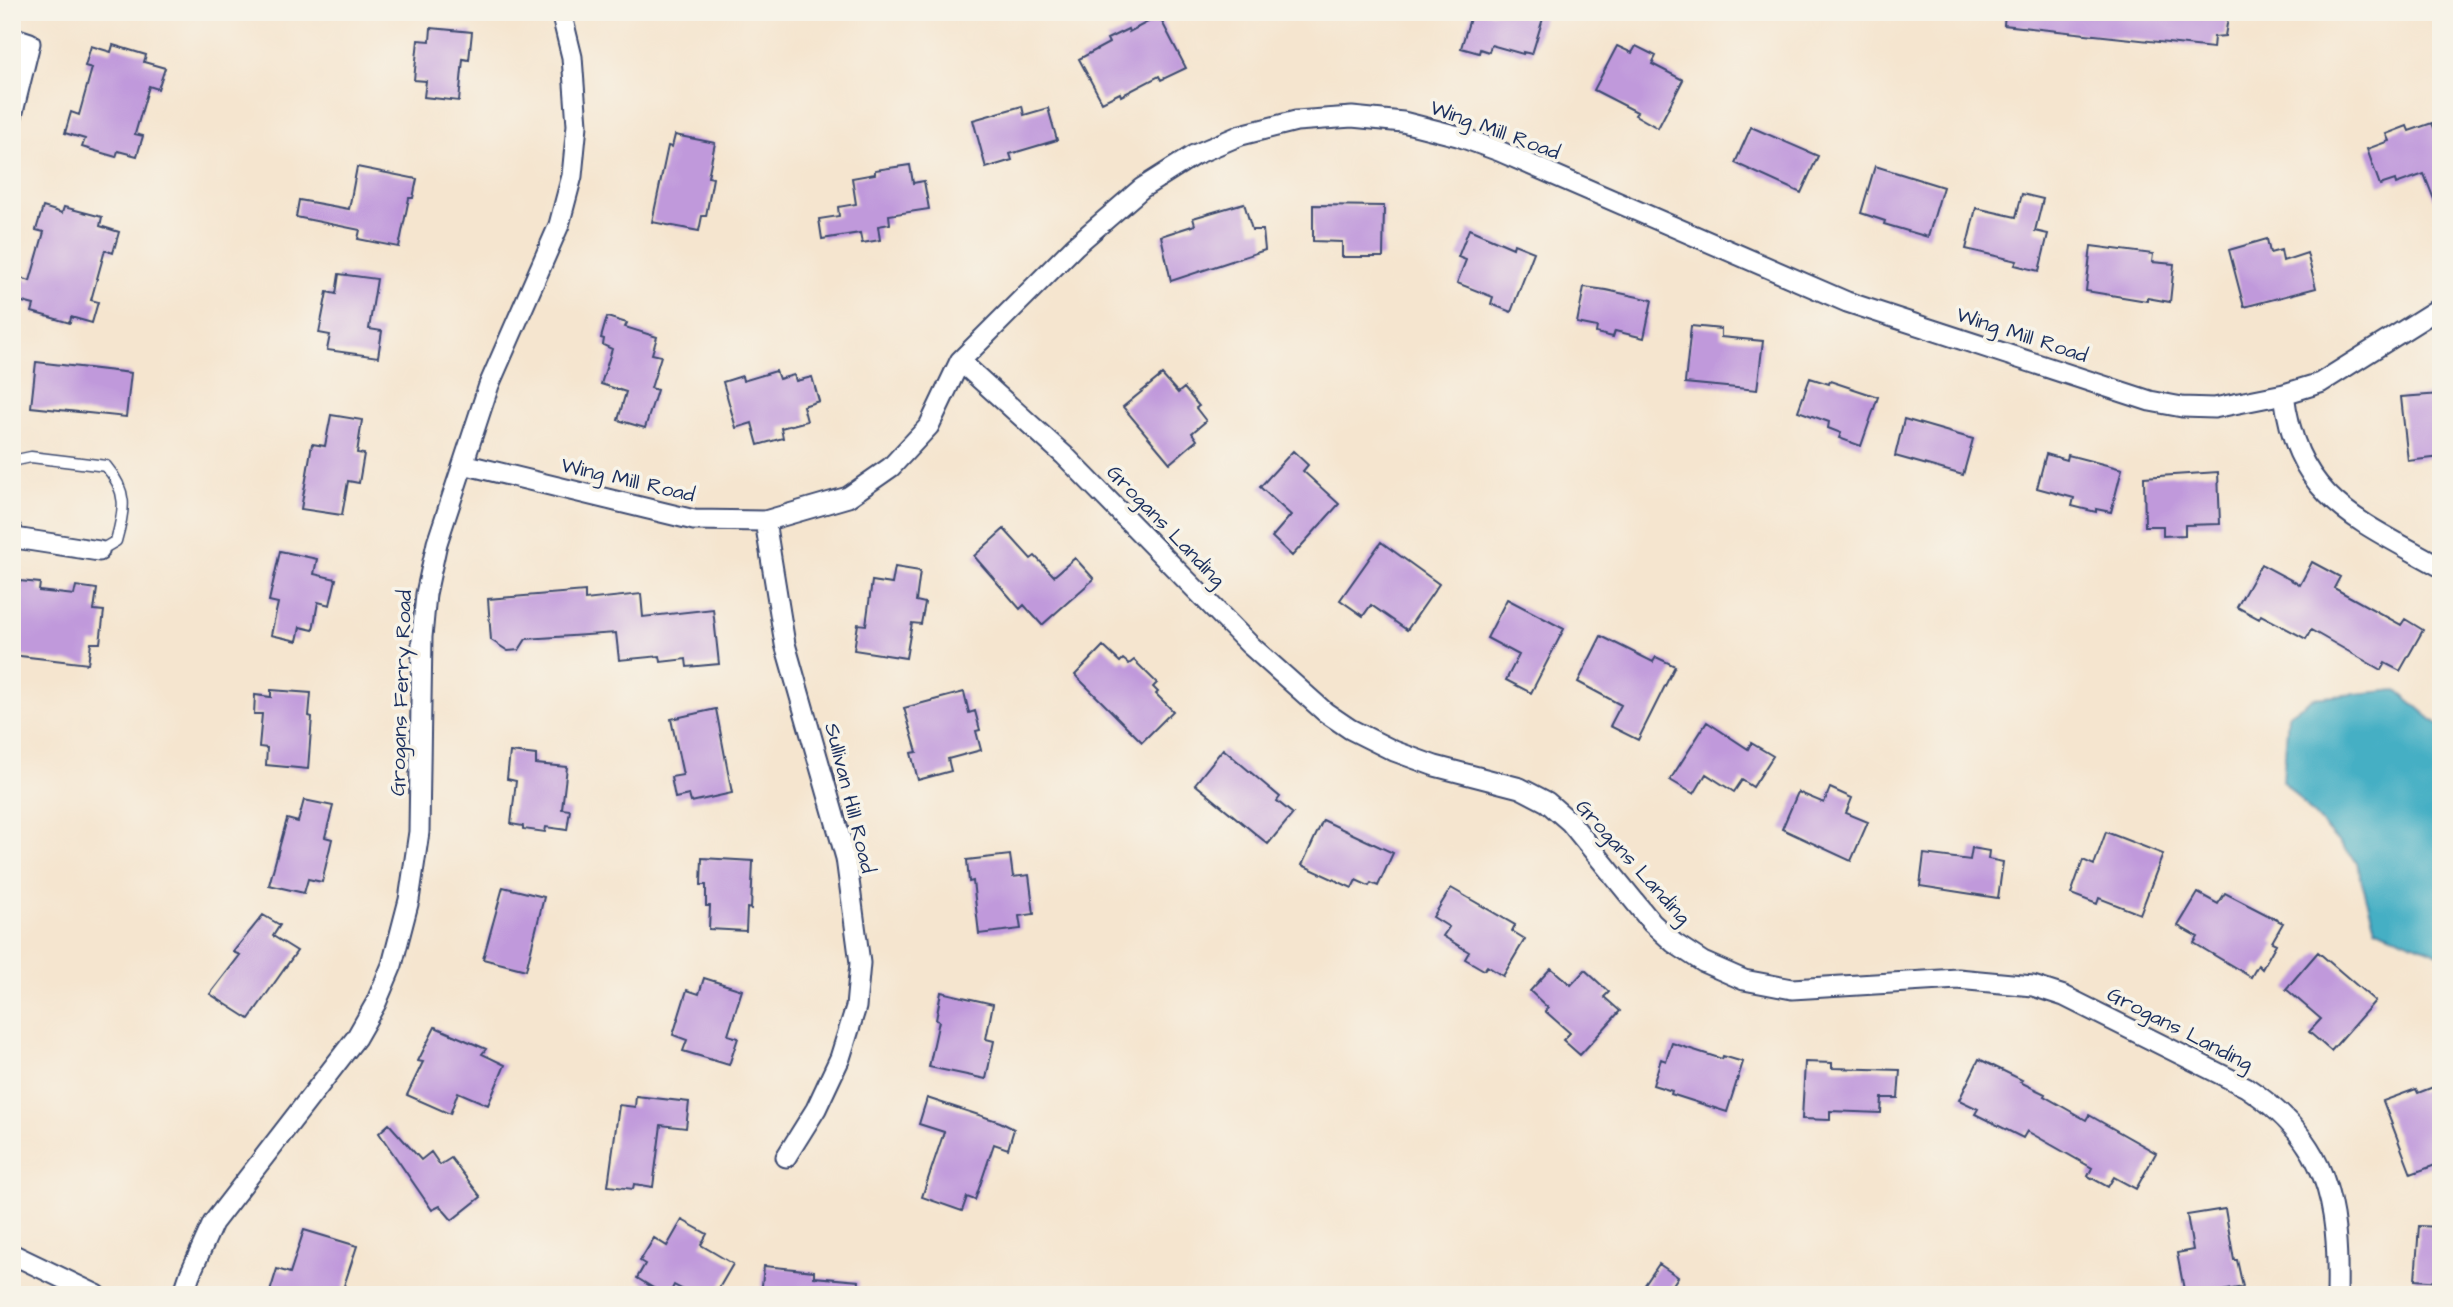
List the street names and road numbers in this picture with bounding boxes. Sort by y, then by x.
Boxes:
street label: Wing Mill Road [1425,93,1564,169]
street label: Wing Mill Road [1952,300,2092,372]
street label: Wing Mill Road [558,451,698,511]
street label: Grogans Landing [1099,458,1232,595]
street label: Grogans Ferry Road [383,589,421,797]
street label: Sullivan Hill Road [817,720,883,876]
street label: Grogans Landing [1567,793,1697,933]
street label: Grogans Landing [2101,980,2258,1080]

